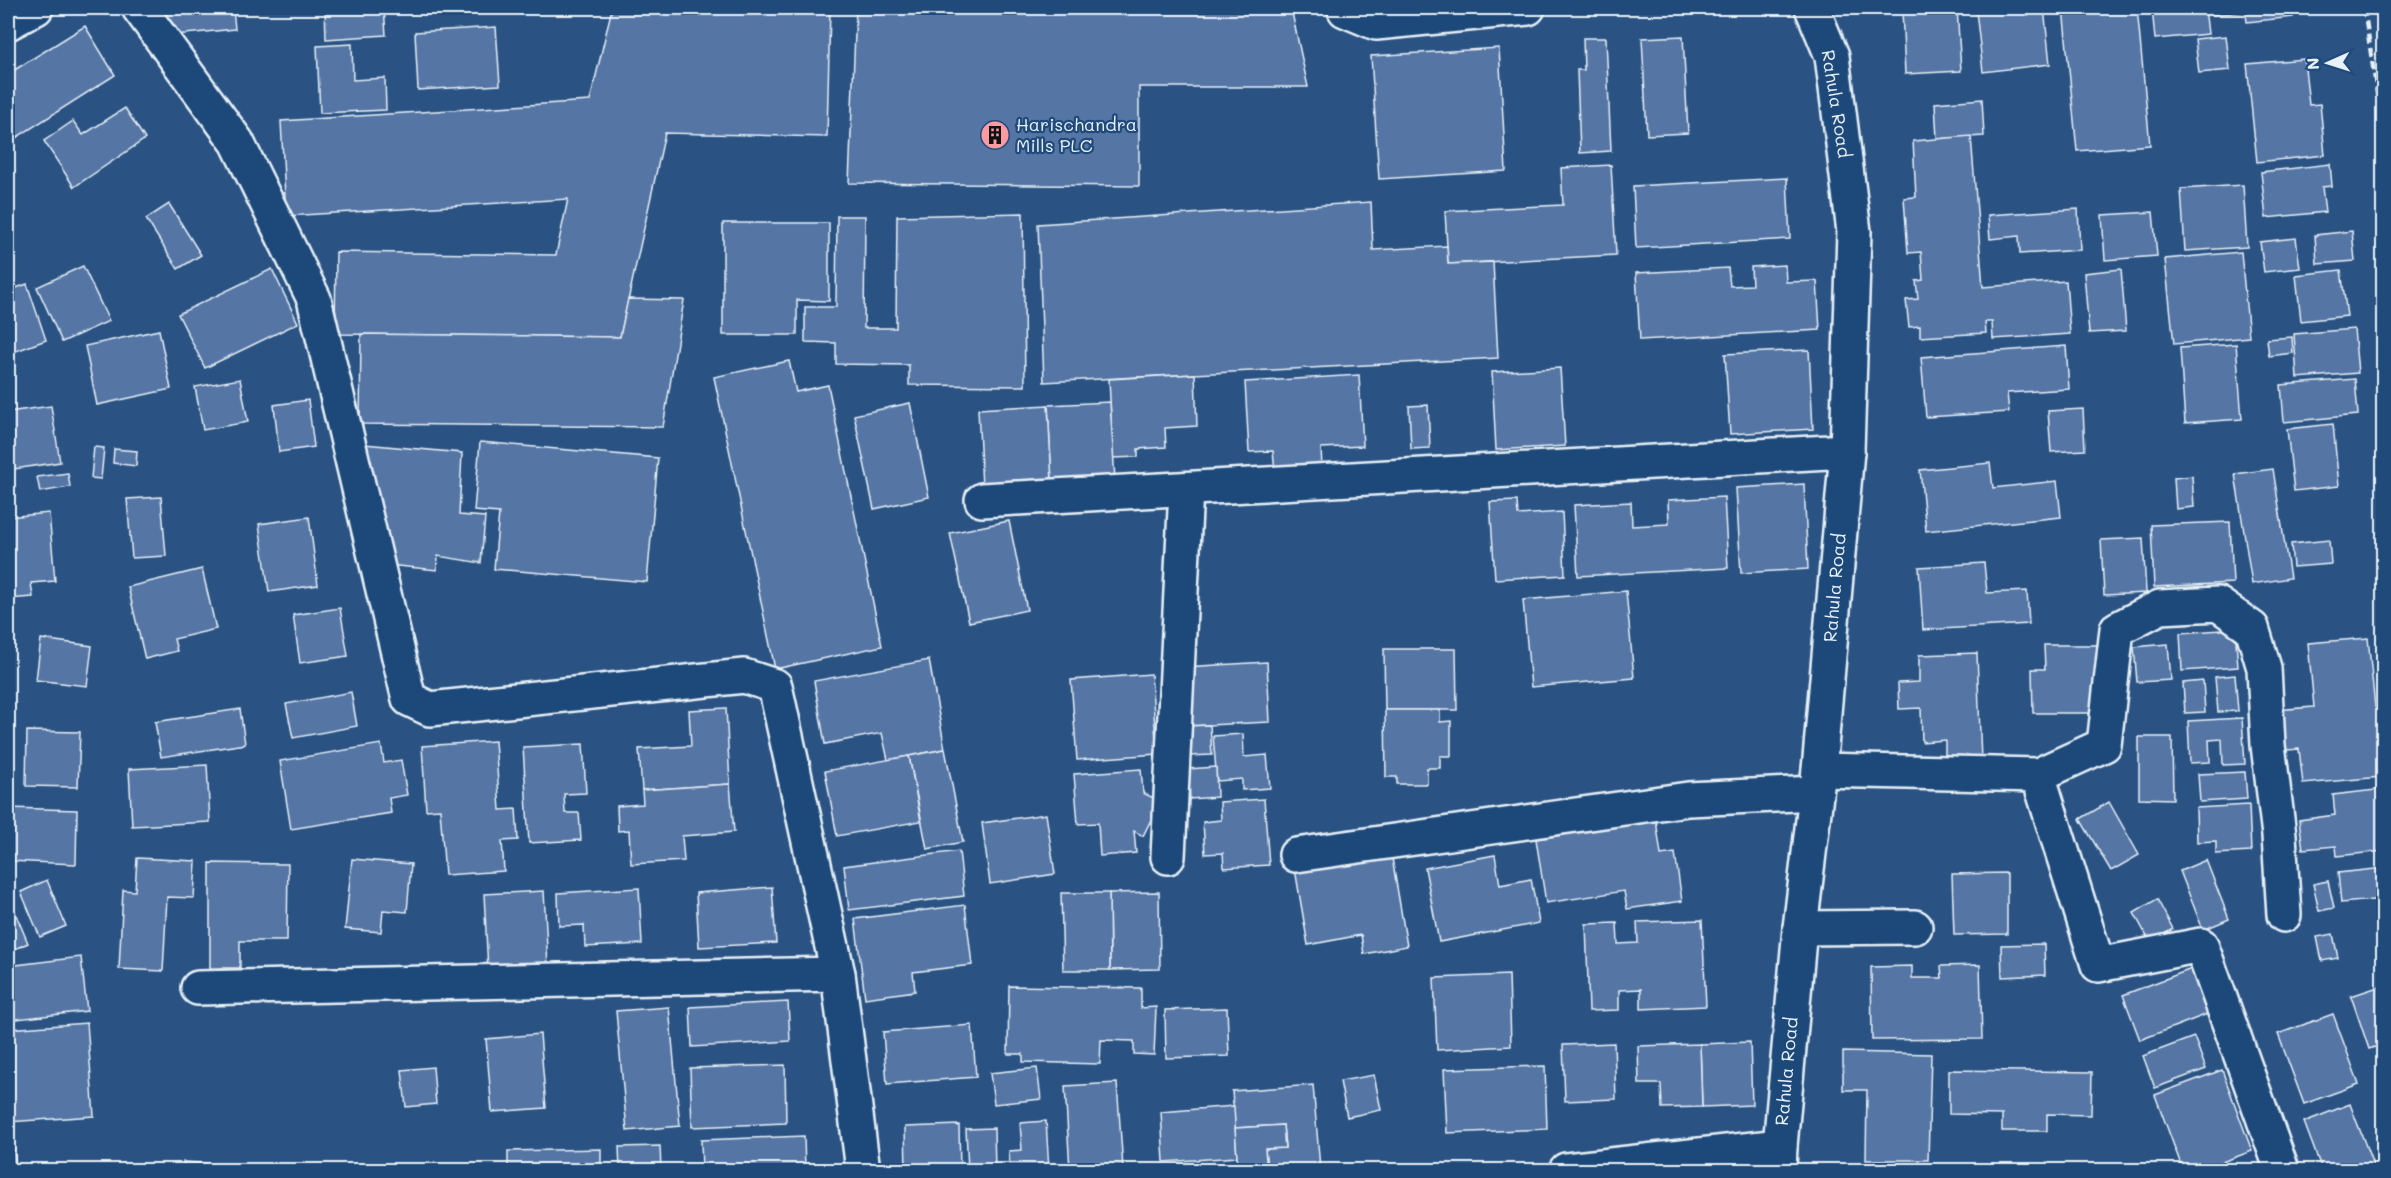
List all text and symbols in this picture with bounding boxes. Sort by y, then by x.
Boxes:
north arrow [2298,33,2358,93]
street label: Rahula Road [1817,48,1857,160]
text: N [2302,57,2323,70]
place label: Harischandra Mills PLC [1016,112,1137,157]
building icon: Harischandra Mills PLC [979,119,1011,151]
street label: Rahula Road [1817,532,1851,643]
street label: Rahula Road [1769,1016,1803,1127]

